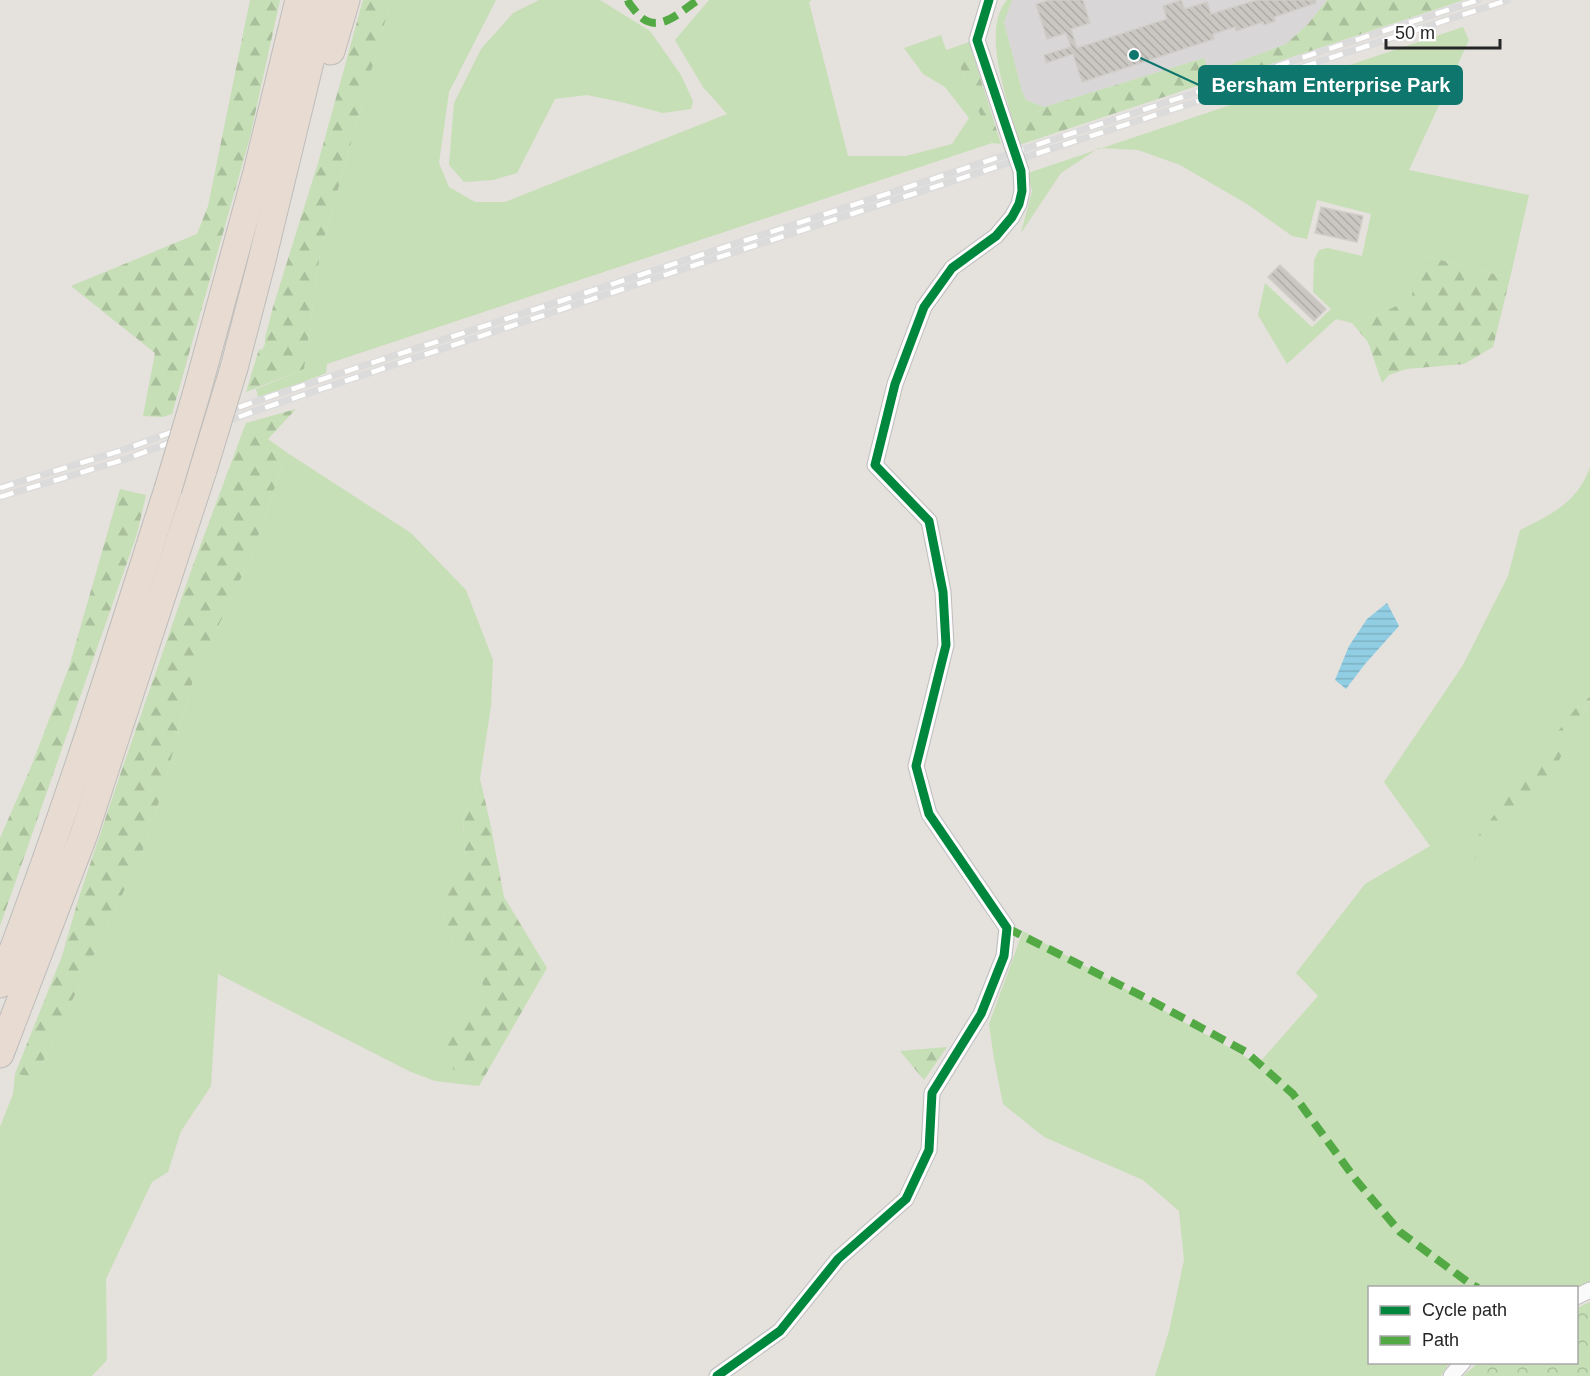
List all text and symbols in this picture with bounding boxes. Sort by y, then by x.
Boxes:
scale bar [1386,12,1500,50]
text: 50 m [1395,23,1435,43]
callout: Bersham Enterprise Park [1199,66,1462,104]
text: Bersham Enterprise Park [1211,74,1451,96]
legend [1368,1286,1578,1364]
text: Cycle path [1422,1300,1507,1320]
text: Path [1422,1330,1459,1350]

